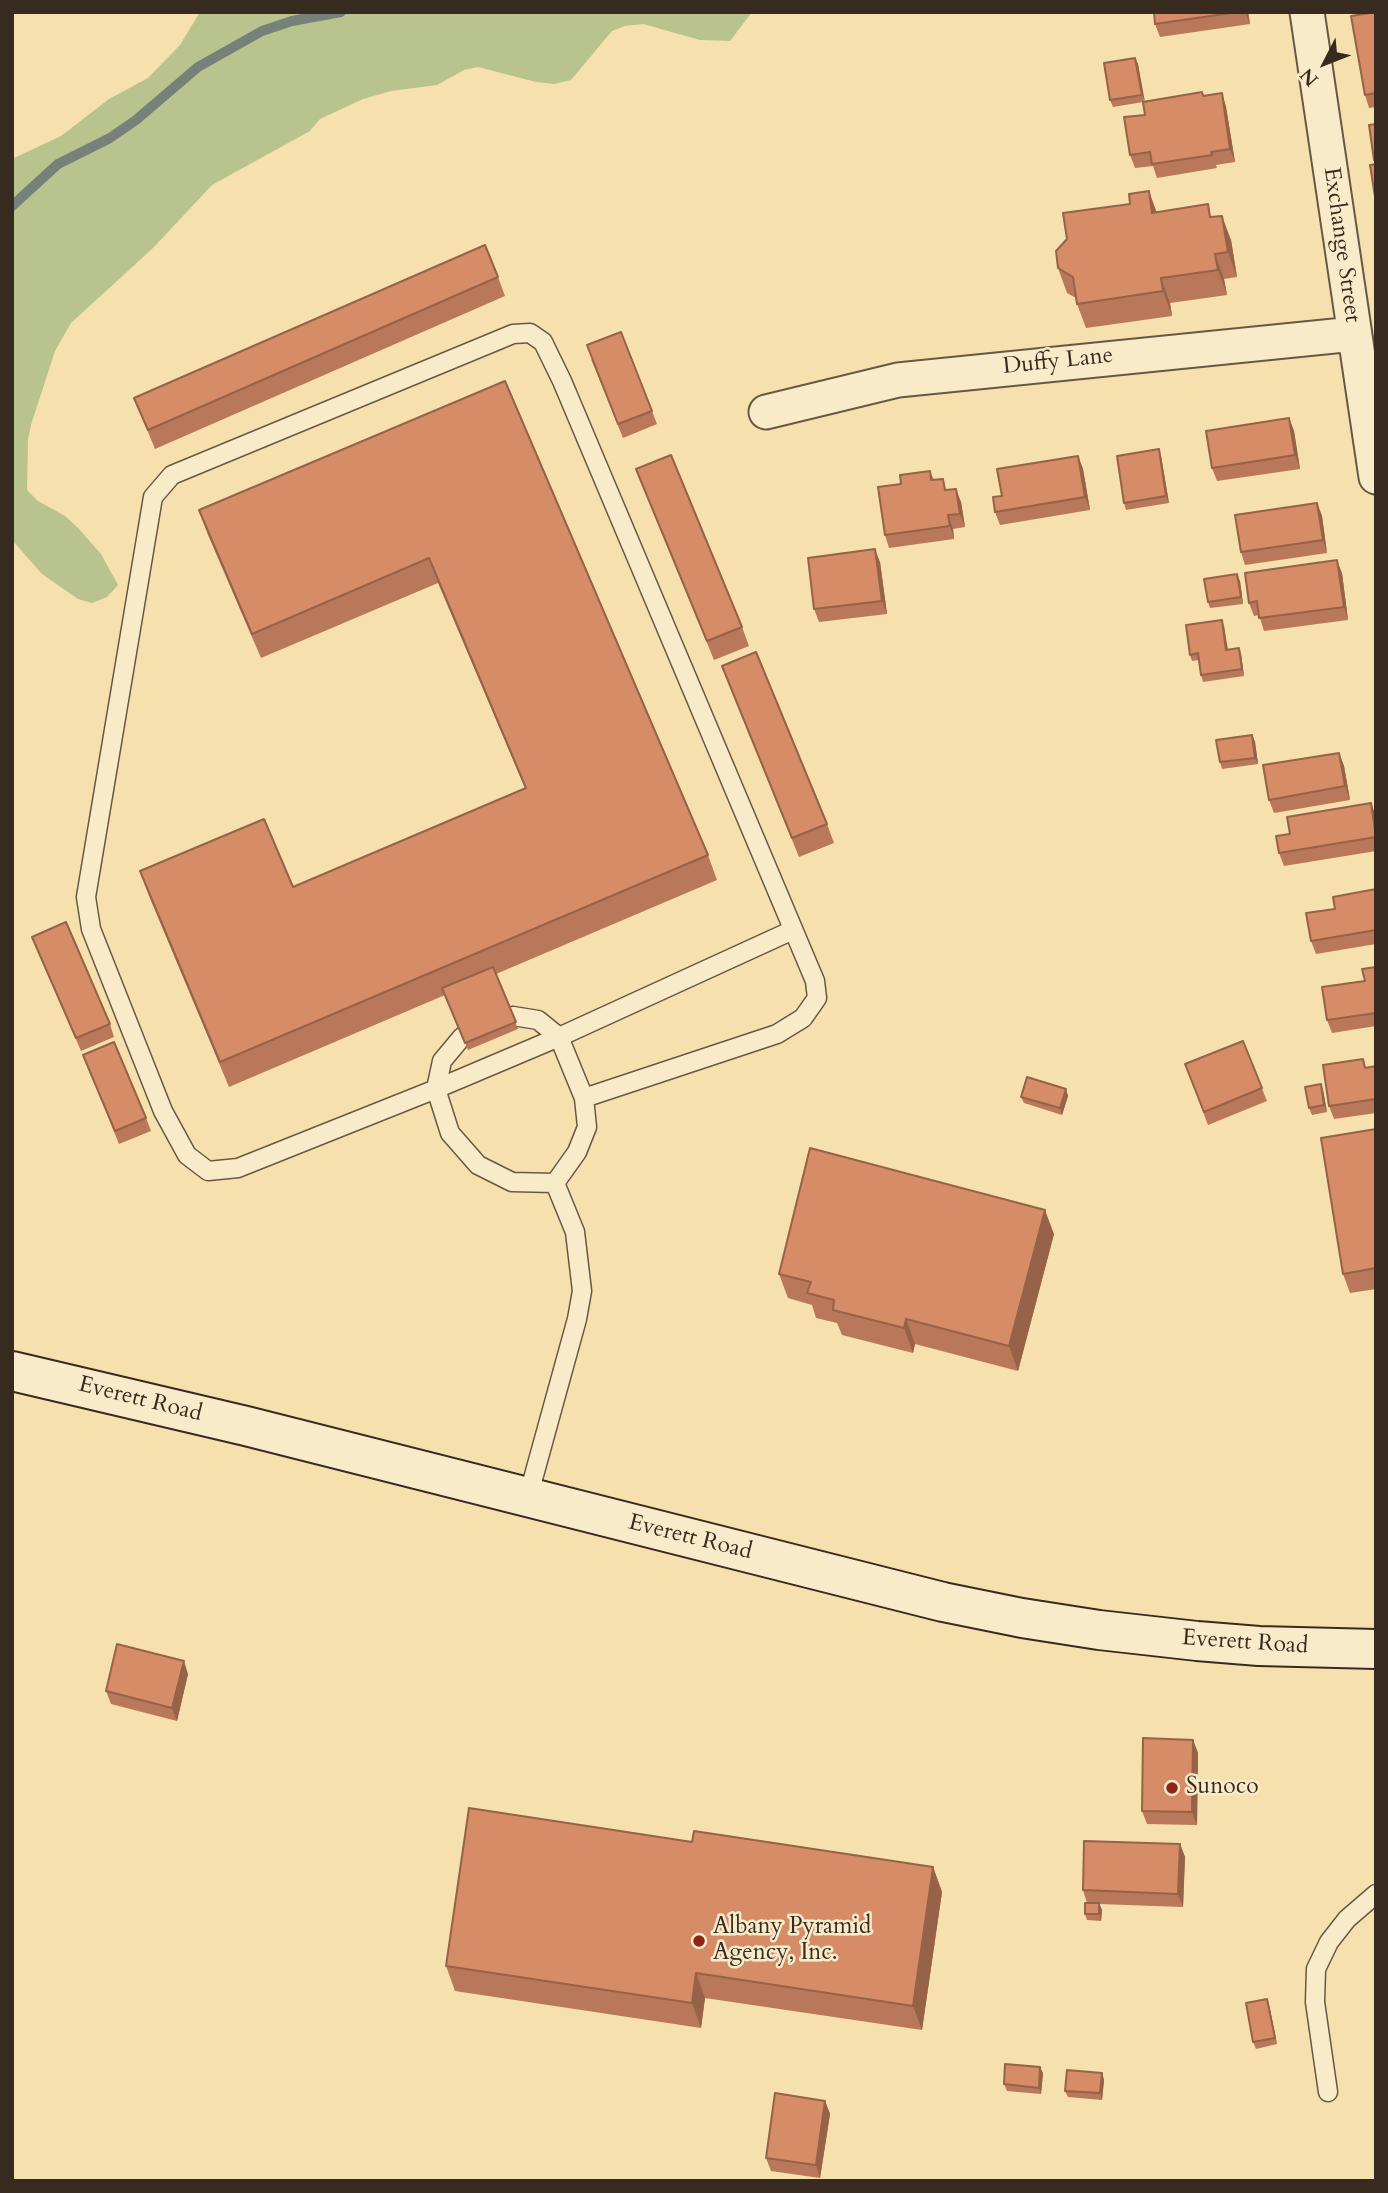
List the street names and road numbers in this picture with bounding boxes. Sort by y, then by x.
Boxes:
street label: Exchange Street [1316,166,1366,324]
street label: Duffy Lane [1001,342,1115,382]
street label: Everett Road [75,1371,205,1429]
street label: Everett Road [625,1509,755,1567]
street label: Everett Road [1181,1625,1309,1661]

